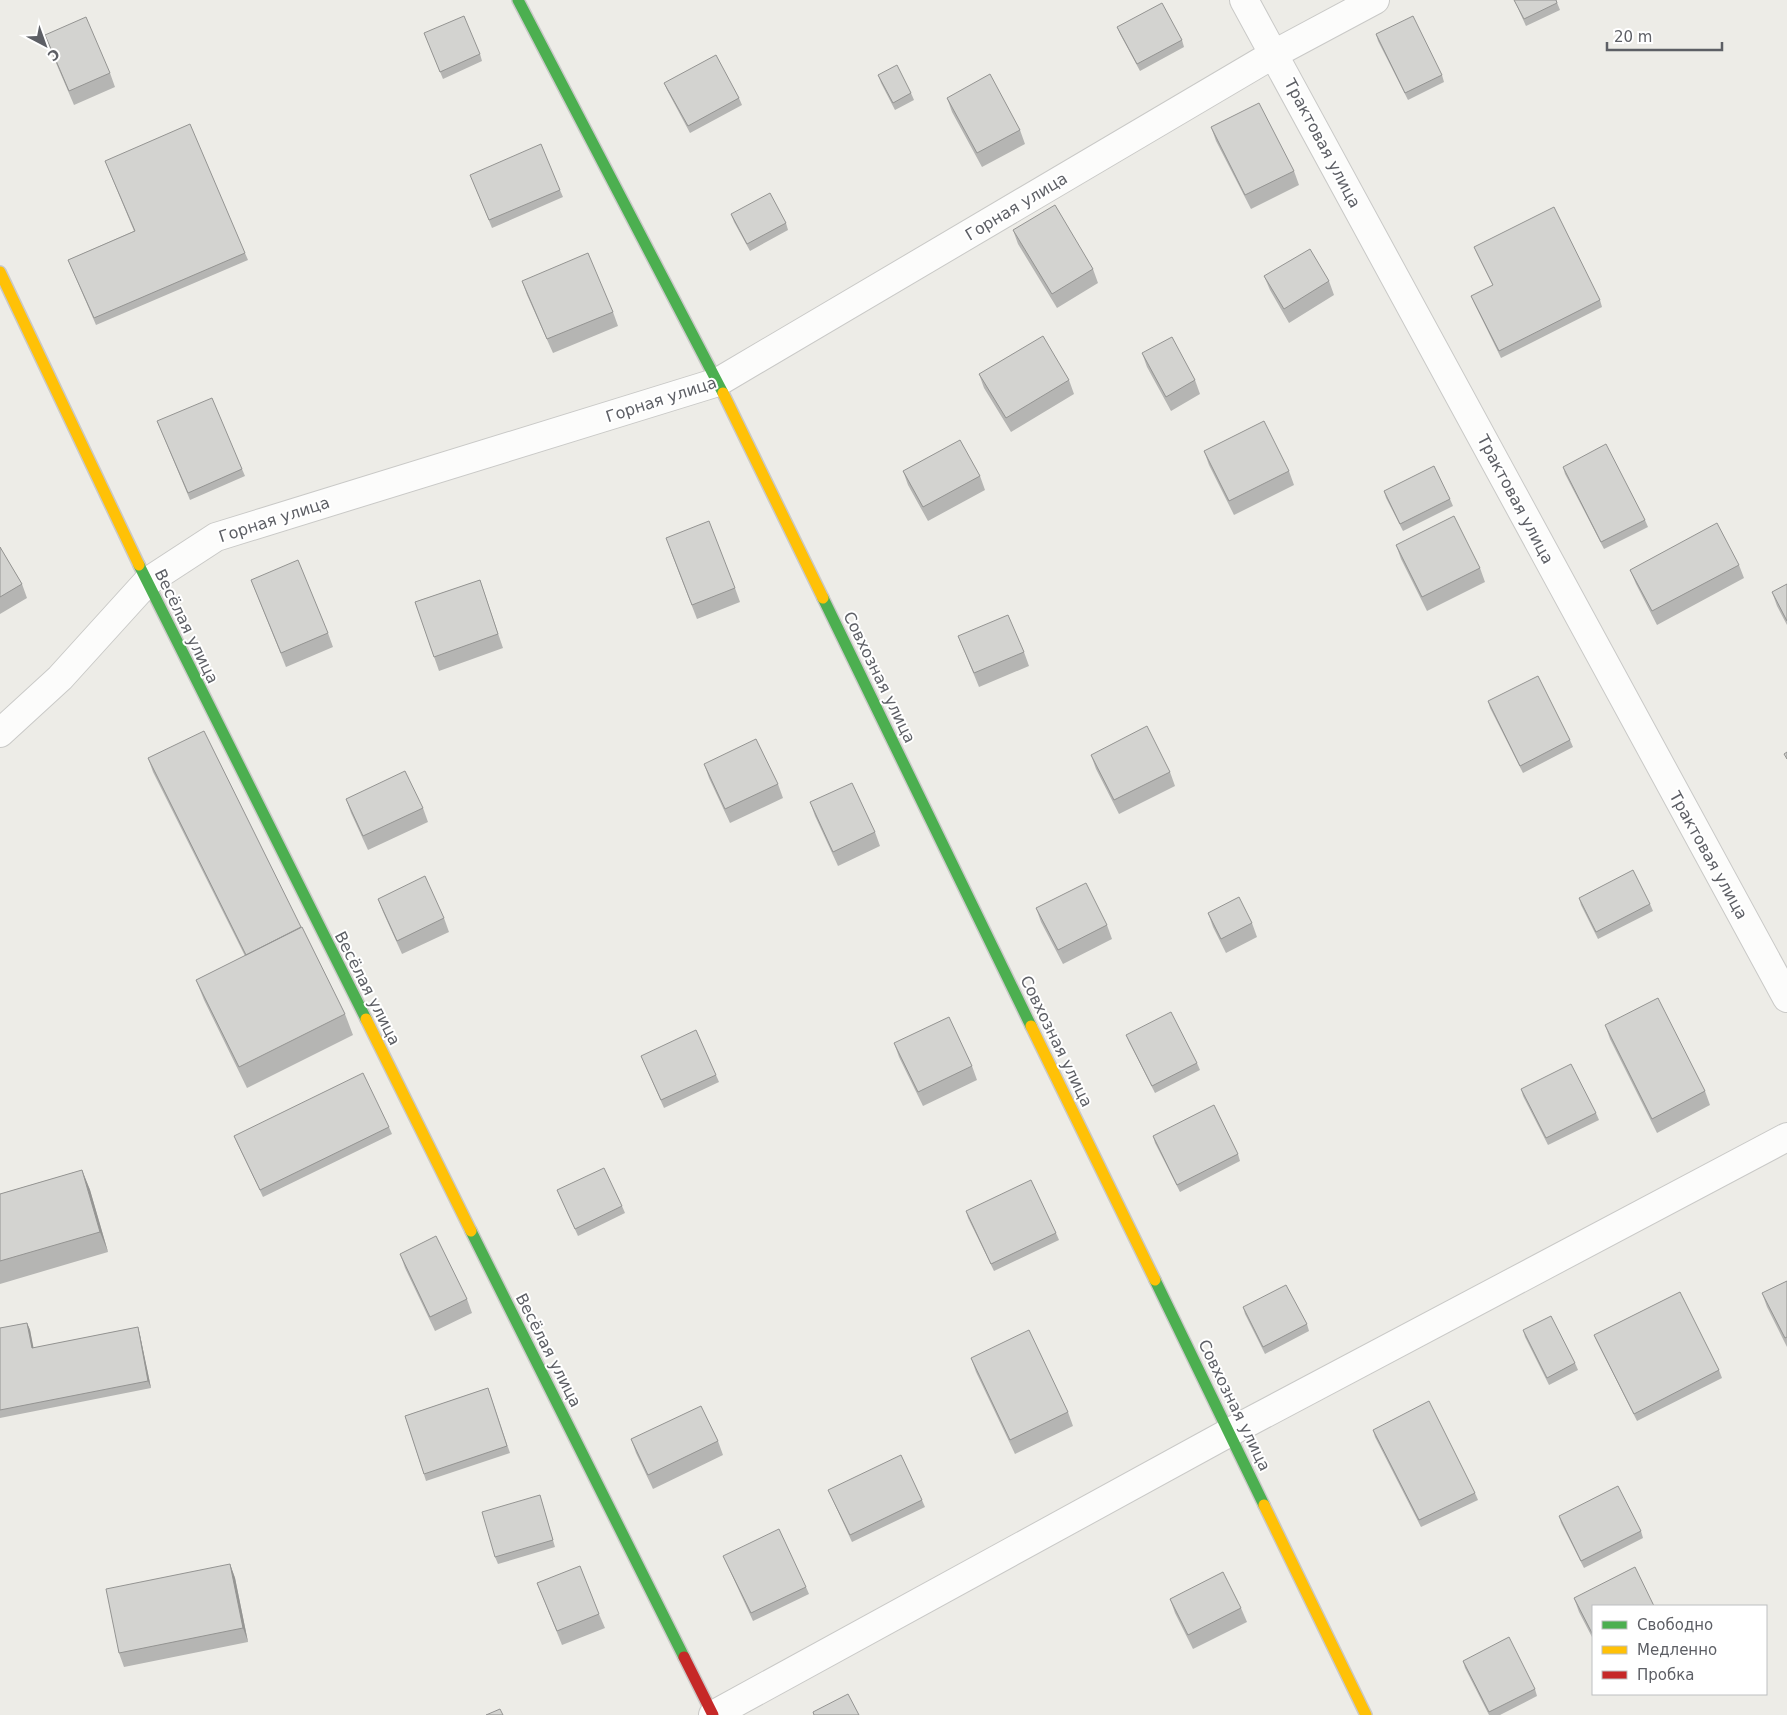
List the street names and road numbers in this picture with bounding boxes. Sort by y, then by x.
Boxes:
street label: Трактовая улица [1280,75,1365,211]
street label: Горная улица [962,169,1071,244]
street label: Горная улица [603,373,719,426]
street label: Трактовая улица [1473,431,1558,567]
street label: Горная улица [216,493,332,546]
street label: Весёлая улица [151,566,222,687]
street label: Совхозная улица [839,608,920,746]
street label: Трактовая улица [1665,787,1752,922]
street label: Весёлая улица [331,928,404,1048]
street label: Совхозная улица [1016,972,1097,1110]
street label: Весёлая улица [512,1290,585,1410]
street label: Совхозная улица [1194,1336,1275,1474]

